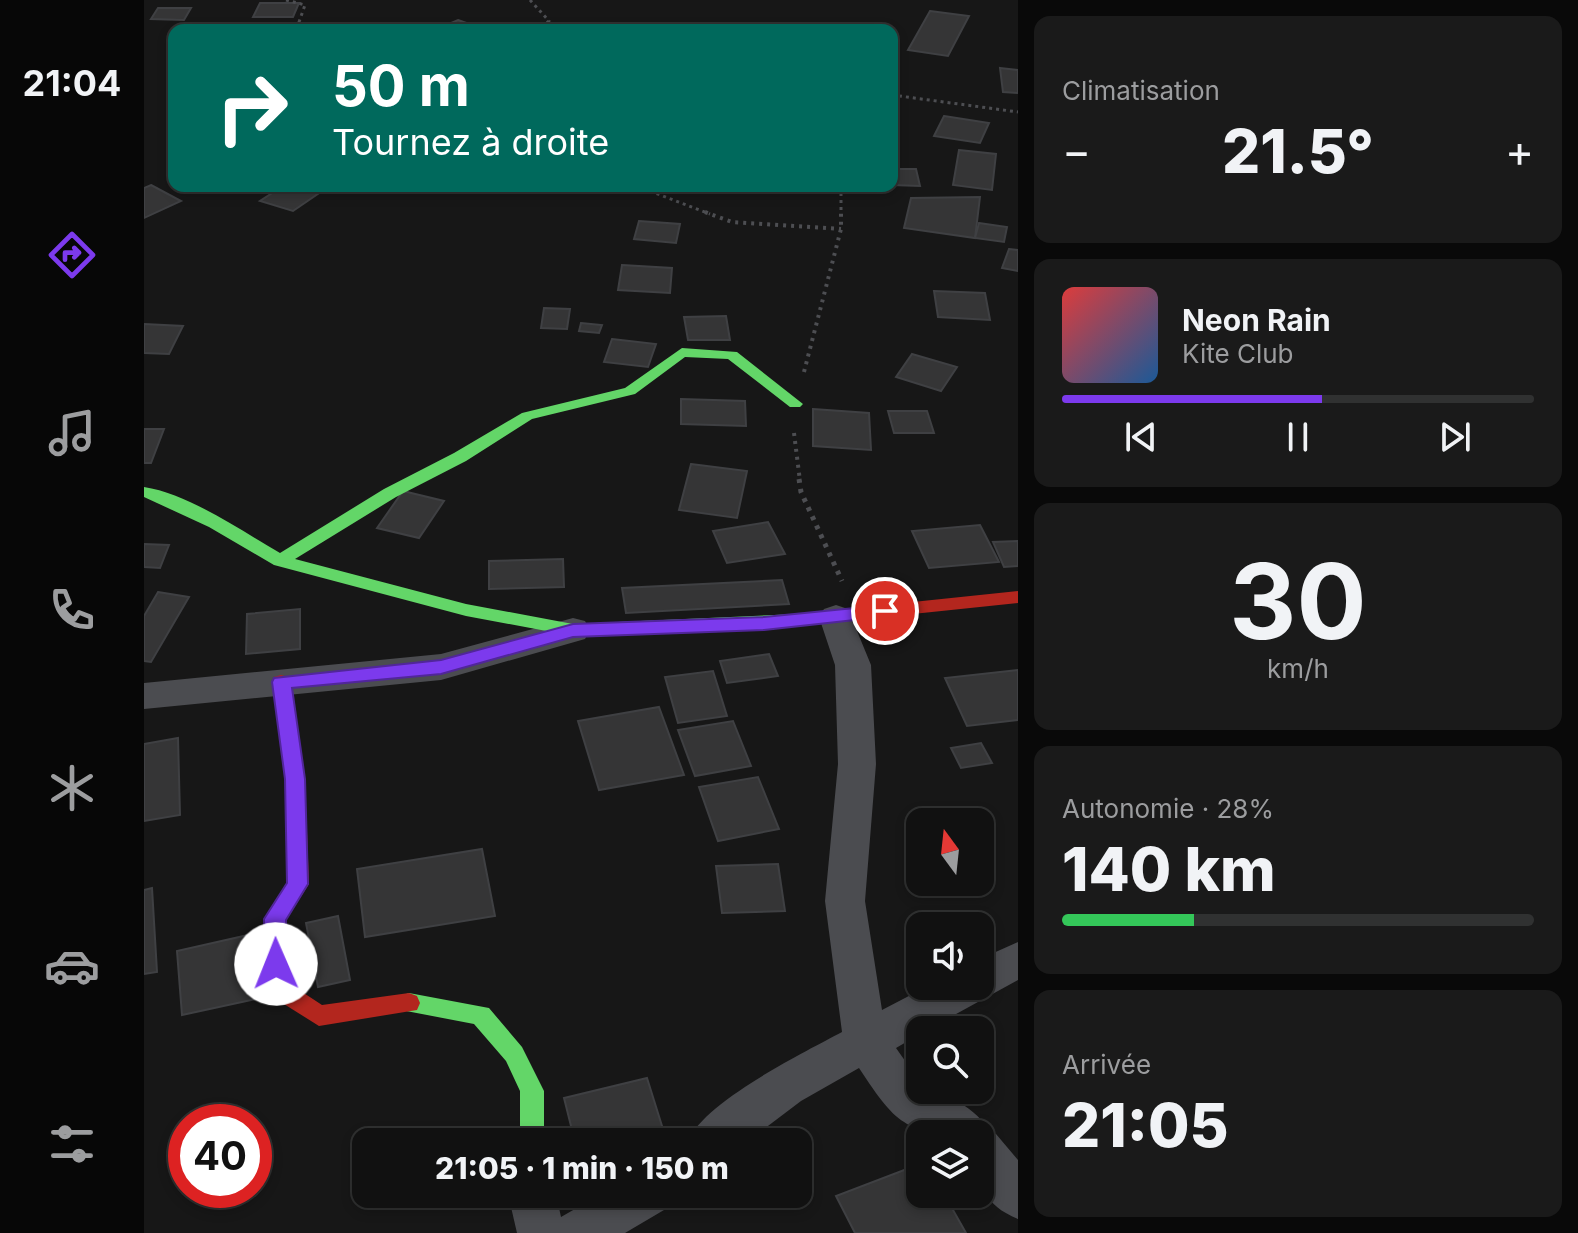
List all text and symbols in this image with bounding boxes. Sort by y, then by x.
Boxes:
text: 50 m [332,52,470,120]
icon: right [200,56,304,160]
text: 21:04 [23,61,121,105]
text: Climatisation [1062,75,1220,106]
text: 21.5° [1222,115,1374,187]
text: Tournez à droite [332,120,609,164]
text: − [1062,124,1091,178]
text: + [1505,124,1534,178]
icon: directions [44,227,100,283]
text: Neon Rain [1182,302,1331,338]
text: Kite Club [1182,338,1293,369]
icon: music [44,405,100,461]
icon: previous [1119,415,1163,459]
icon: pause [1276,415,1320,459]
icon: next [1433,415,1477,459]
text: 30 [1229,538,1367,664]
pin [851,577,919,645]
icon: phone [44,582,100,638]
icon: arrive [863,589,907,633]
text: km/h [1267,653,1329,684]
icon: climate [44,760,100,816]
text: Autonomie · 28% [1062,793,1274,824]
north arrow [906,808,994,896]
map controls [906,808,994,1208]
text: 140 km [1062,833,1276,905]
button: sound [906,912,994,1000]
position arrow [234,922,318,1006]
icon: car [44,938,100,994]
button: search [906,1016,994,1104]
text: Arrivée [1062,1049,1151,1080]
text: 21:05 [1062,1089,1229,1161]
speed limit sign: 40 [168,1104,272,1208]
icon: filters [44,1116,100,1172]
button: layers [906,1120,994,1208]
text: 21:05 · 1 min · 150 m [435,1150,729,1186]

